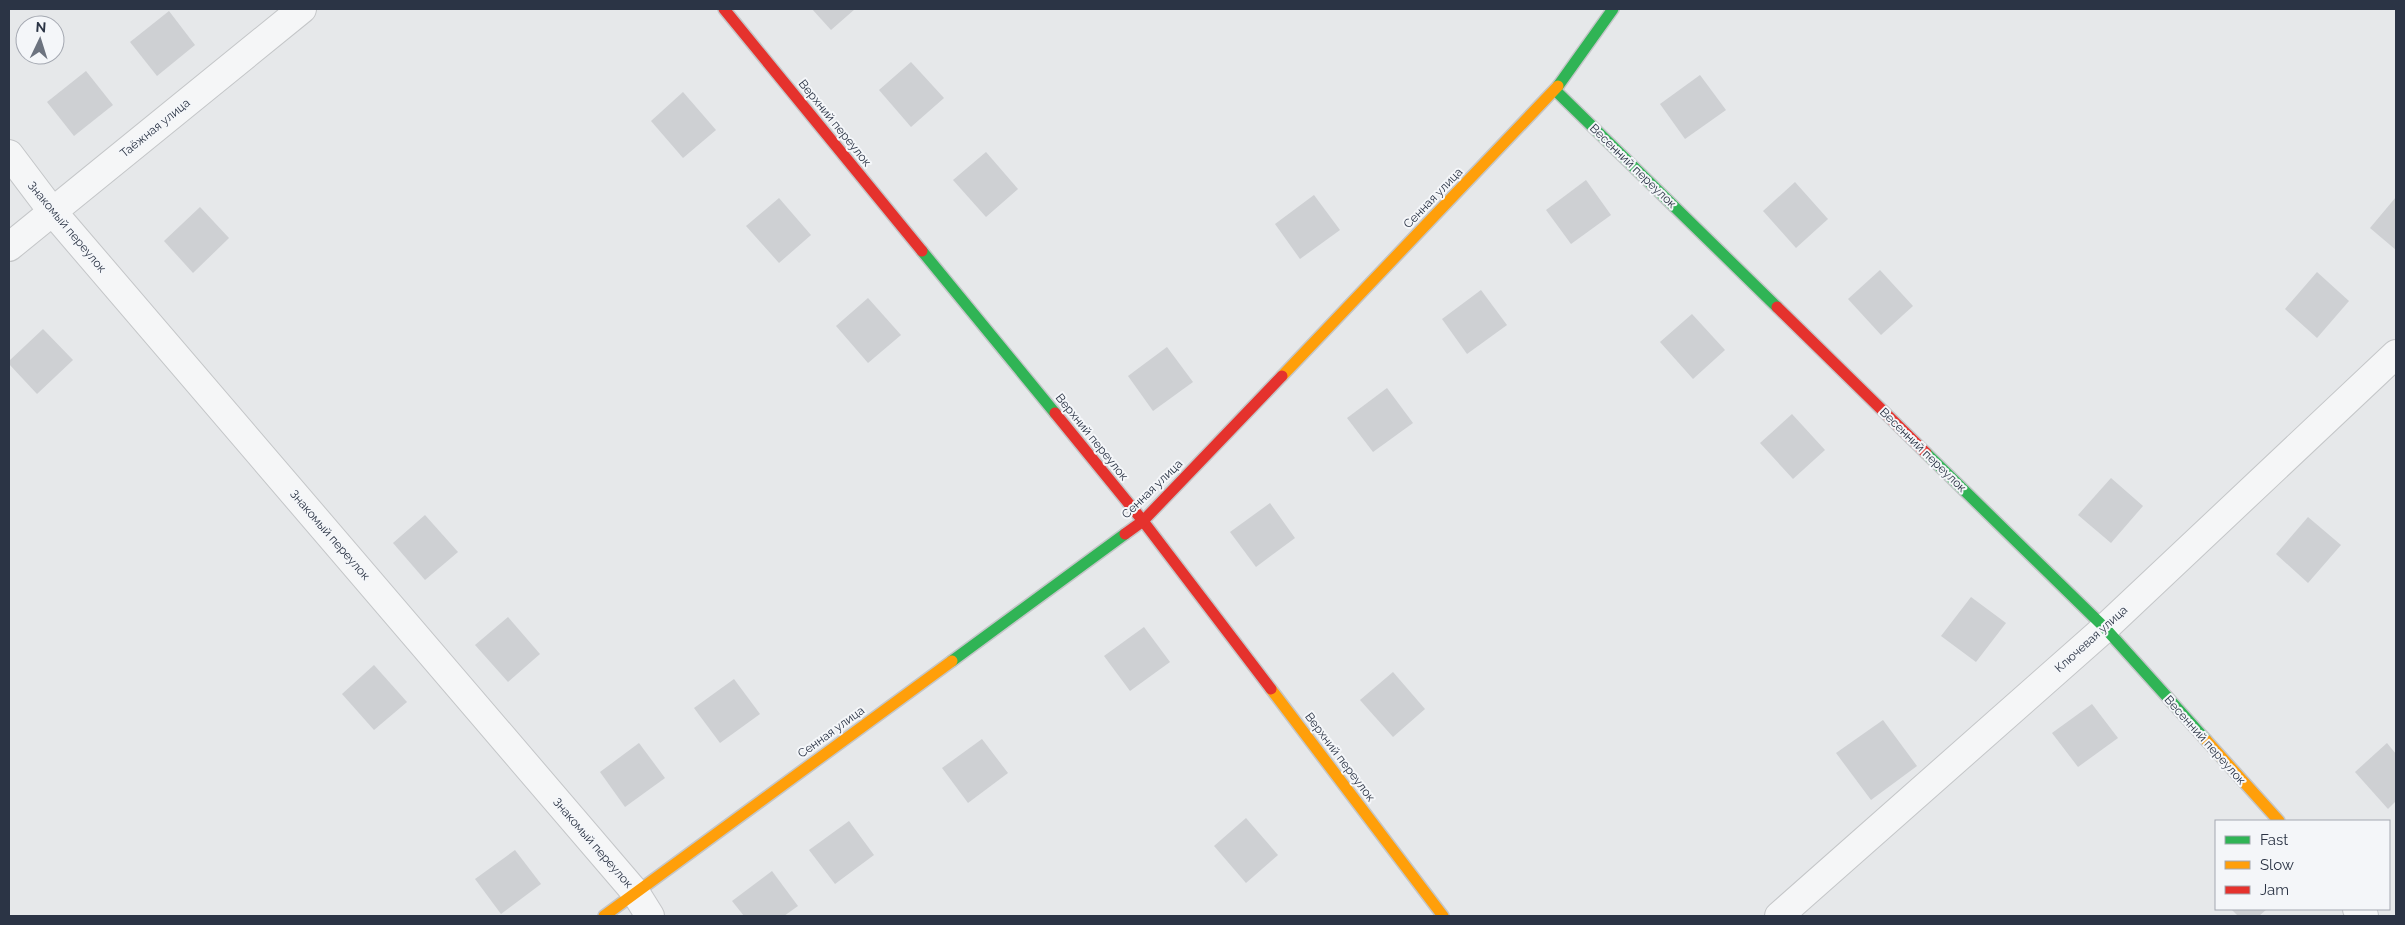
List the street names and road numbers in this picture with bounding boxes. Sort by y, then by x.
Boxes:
street label: Верхний переулок [796,77,874,169]
street label: Таёжная улица [117,96,193,160]
street label: Весенний переулок [1587,121,1679,211]
street label: Сенная улица [1401,165,1465,231]
street label: Знакомый переулок [25,179,109,275]
street label: Верхний переулок [1053,391,1131,483]
street label: Весенний переулок [1877,405,1969,495]
street label: Сенная улица [1119,457,1185,521]
street label: Знакомый переулок [287,487,373,583]
street label: Ключевая улица [2052,603,2130,675]
street label: Весенний переулок [2161,693,2249,787]
street label: Сенная улица [795,703,867,761]
street label: Верхний переулок [1302,710,1378,804]
street label: Знакомый переулок [550,795,636,891]

